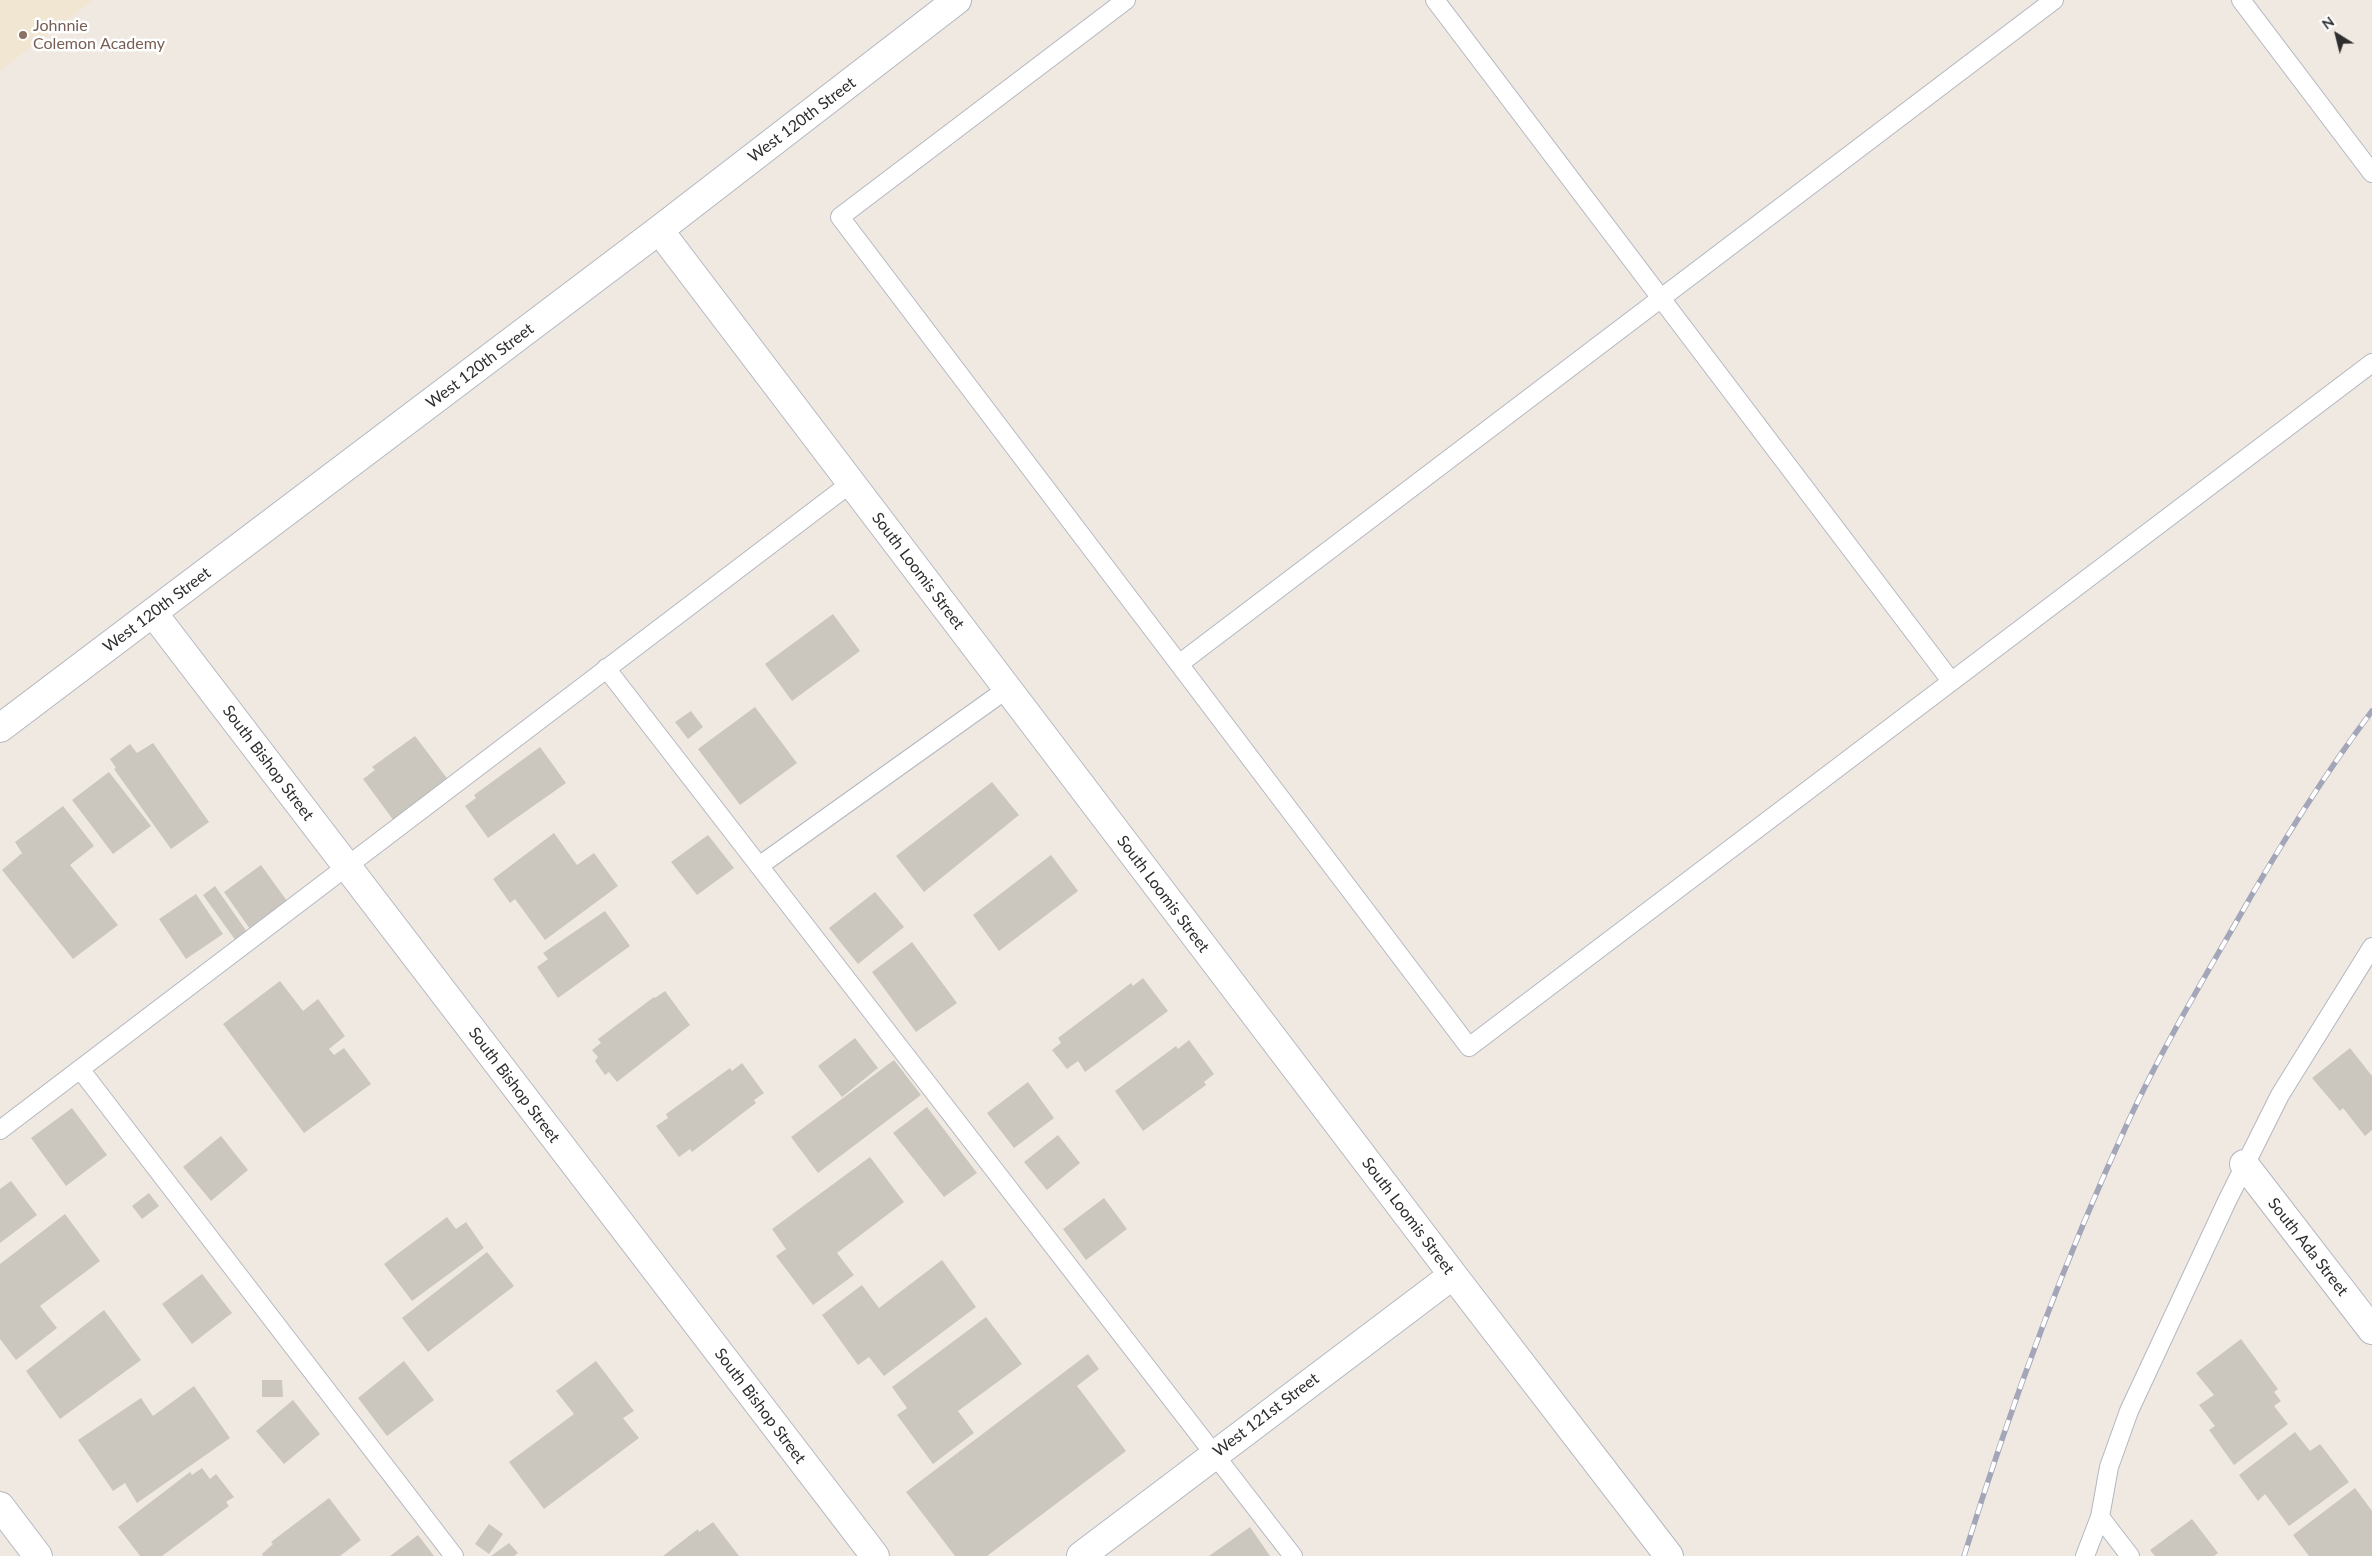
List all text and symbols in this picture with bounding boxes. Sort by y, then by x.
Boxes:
north arrow [2312,10,2362,60]
text: N [2319,12,2337,33]
place label: Johnnie Colemon Academy [33,16,165,54]
marker: Johnnie Colemon Academy [17,29,29,41]
street label: West 120th Street [744,73,860,167]
street label: West 120th Street [422,319,538,413]
street label: South Loomis Street [868,509,968,633]
street label: West 120th Street [99,563,215,657]
street label: South Bishop Street [218,702,318,824]
street label: South Loomis Street [1113,832,1213,956]
street label: South Bishop Street [464,1024,564,1146]
street label: South Loomis Street [1358,1154,1458,1278]
street label: South Ada Street [2264,1194,2352,1300]
street label: South Bishop Street [710,1345,810,1467]
street label: West 121st Street [1209,1369,1323,1461]

